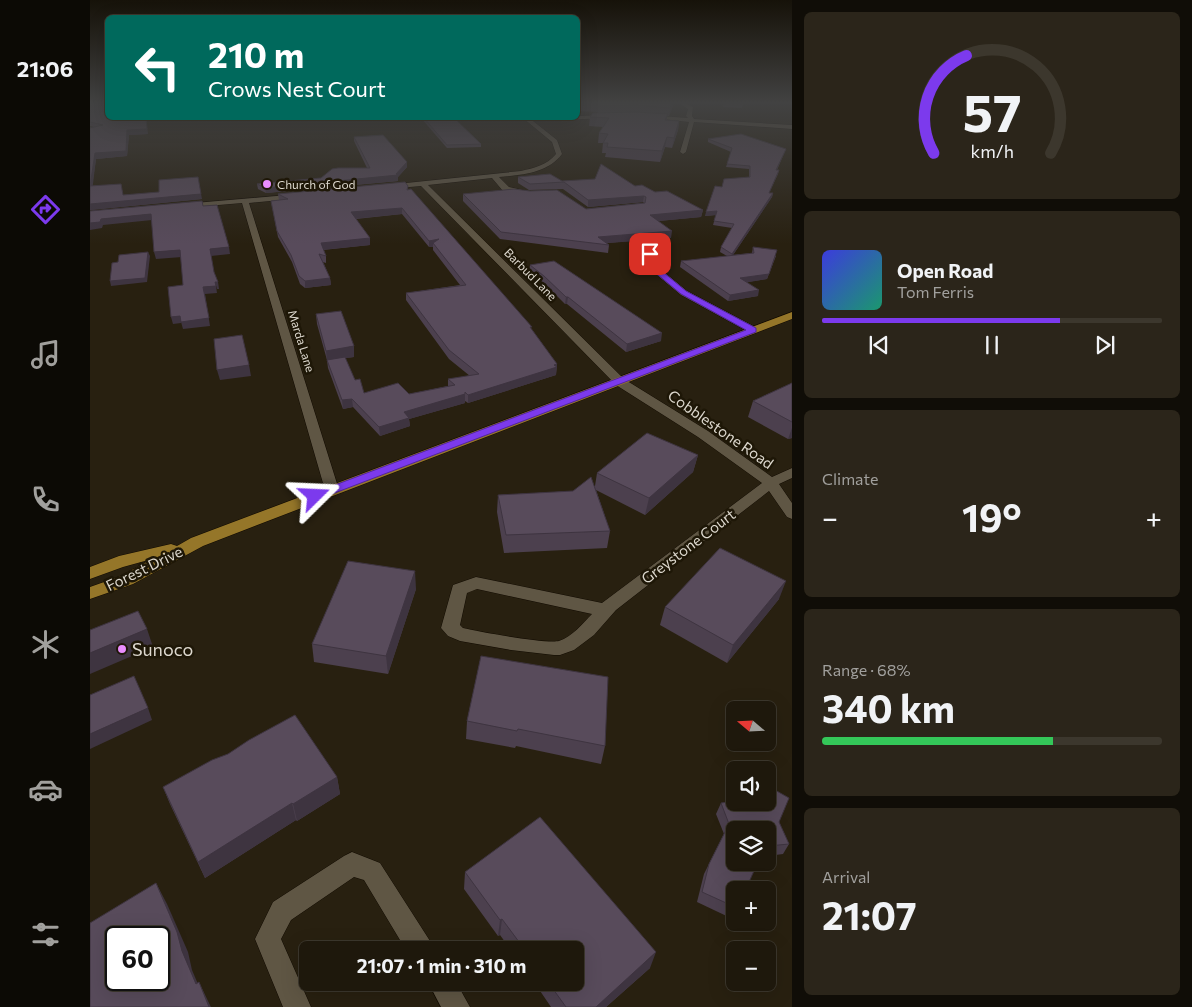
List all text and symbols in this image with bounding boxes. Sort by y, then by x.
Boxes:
text: 210 m [208,32,304,75]
icon: left [125,35,190,100]
text: 21:06 [17,55,73,82]
text: Crows Nest Court [208,75,386,102]
text: 57 [963,79,1021,143]
text: km/h [970,140,1014,162]
place label: Church of God [277,177,356,191]
marker: Church of God [261,178,273,190]
icon: directions [28,192,63,227]
pin [629,233,671,275]
icon: arrive [636,240,664,268]
street label: Barbud Lane [502,245,560,303]
text: Open Road [897,259,993,282]
text: Tom Ferris [897,282,974,301]
street label: Marda Lane [286,308,318,374]
icon: previous [865,331,893,359]
icon: pause [978,331,1006,359]
icon: next [1091,331,1119,359]
icon: music [28,337,63,372]
street label: Cobblestone Road [665,386,777,472]
position arrow [288,469,340,521]
text: Climate [822,469,878,488]
icon: phone [28,482,63,517]
text: 19° [962,493,1022,540]
text: − [822,500,838,534]
text: + [1146,500,1162,534]
street label: Greystone Court [637,505,739,587]
street label: Forest Drive [103,542,185,594]
icon: climate [28,627,63,662]
place label: Sunoco [132,638,193,660]
marker: Sunoco [116,643,128,655]
text: Range · 68% [822,660,911,679]
text: 340 km [822,684,955,731]
north arrow [726,701,776,751]
map controls [726,701,776,991]
button: sound [726,761,776,811]
icon: car [28,772,63,807]
button: layers [726,821,776,871]
text: Arrival [822,867,870,886]
button: + [726,881,776,931]
text: 21:07 [822,891,917,938]
icon: filters [28,917,63,952]
speed limit sign: 60 [105,926,170,991]
button: − [726,941,776,991]
text: 21:07 · 1 min · 310 m [357,954,526,977]

